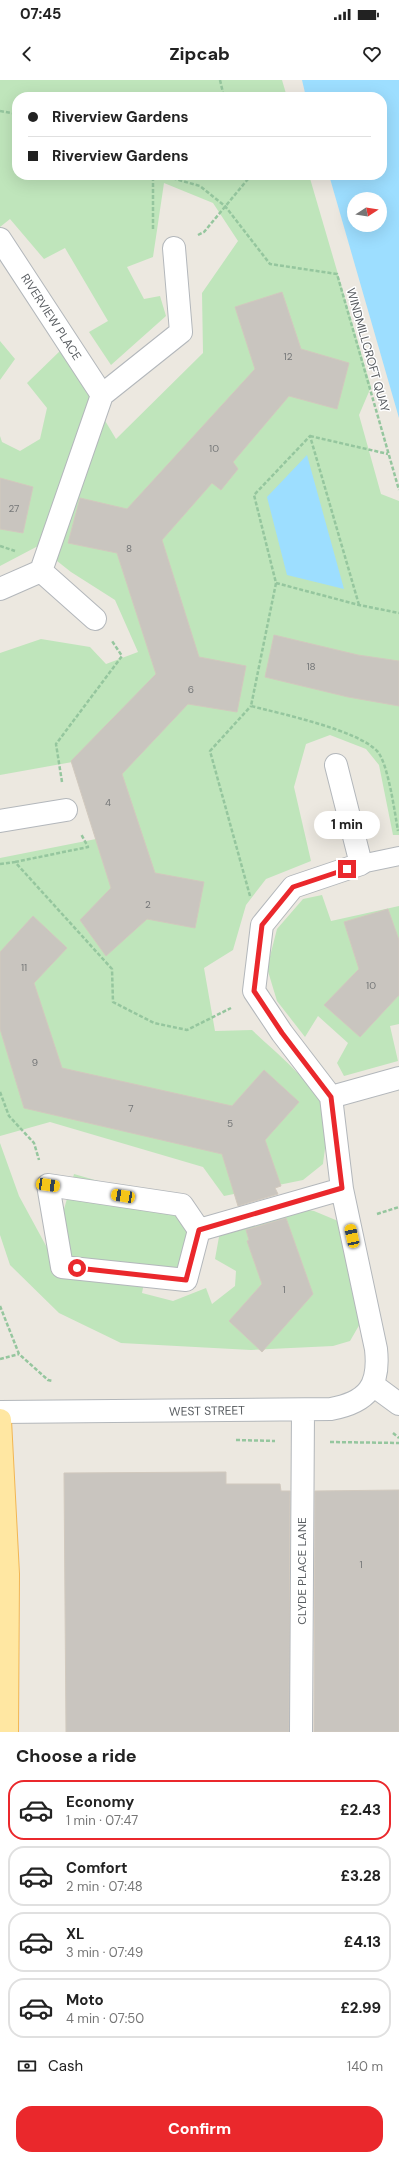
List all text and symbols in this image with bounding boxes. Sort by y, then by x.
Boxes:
text: 07:45 [20,4,61,24]
text: Zipcab [169,42,230,66]
icon: back [16,43,38,65]
icon: heart [361,43,383,65]
text: Riverview Gardens [52,107,189,127]
text: Riverview Gardens [52,146,189,166]
north arrow [347,192,387,232]
map controls [347,192,387,232]
street label: RIVERVIEW PLACE [17,271,85,364]
street label: WINDMILLCROFT QUAY [343,286,393,414]
house number: 12 [284,350,293,363]
house number: 10 [209,442,219,455]
house number: 27 [9,502,19,515]
house number: 8 [126,542,132,555]
house number: 18 [306,660,316,673]
house number: 6 [188,683,194,696]
house number: 4 [105,796,111,809]
callout: 1 min [314,811,380,839]
text: 1 min [331,816,363,833]
route end [338,860,356,878]
house number: 2 [145,898,151,911]
house number: 11 [21,961,27,974]
house number: 10 [366,979,376,992]
house number: 9 [32,1056,38,1069]
house number: 7 [128,1102,134,1115]
house number: 5 [227,1117,233,1130]
car [35,1177,61,1193]
car [110,1188,136,1204]
car [344,1223,360,1249]
route start [68,1259,86,1277]
house number: 1 [282,1283,286,1296]
street label: WEST STREET [169,1402,245,1420]
street label: CLYDE PLACE LANE [294,1517,310,1625]
house number: 1 [359,1558,363,1571]
text: Choose a ride [16,1744,137,1768]
icon: car [18,1792,54,1828]
text: Economy [66,1792,134,1812]
text: £2.43 [340,1800,381,1820]
text: 1 min · 07:47 [66,1812,138,1829]
icon: car [18,1858,54,1894]
text: Comfort [66,1858,127,1878]
text: £3.28 [341,1866,381,1886]
text: 2 min · 07:48 [66,1878,143,1895]
icon: car [18,1924,54,1960]
text: XL [66,1924,84,1944]
text: £4.13 [344,1932,381,1952]
text: 3 min · 07:49 [66,1944,143,1961]
icon: car [18,1990,54,2026]
text: Moto [66,1990,104,2010]
text: £2.99 [340,1998,381,2018]
text: 4 min · 07:50 [66,2010,144,2027]
icon: cash [16,2055,38,2077]
text: Cash [48,2056,83,2076]
text: 140 m [347,2058,383,2075]
button: Confirm [16,2106,383,2152]

